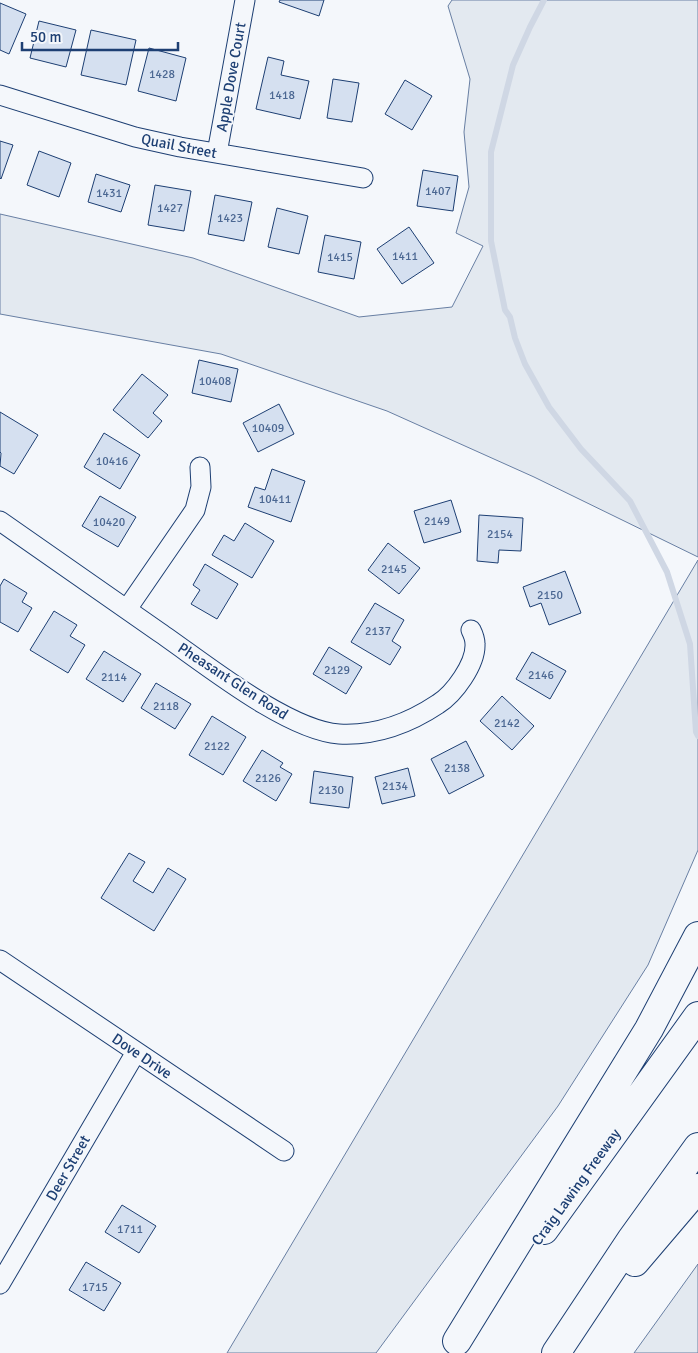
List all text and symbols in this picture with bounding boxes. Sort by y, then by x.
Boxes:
scale bar [22,20,179,52]
street label: Apple Dove Court [213,21,249,133]
text: 50 m [30,28,61,46]
house number: 1428 [149,67,175,82]
house number: 1418 [269,88,295,103]
street label: Quail Street [140,130,218,162]
house number: 1407 [425,184,451,199]
house number: 1431 [96,186,122,201]
house number: 1427 [157,201,183,216]
house number: 1423 [217,211,243,226]
house number: 1411 [392,249,418,264]
house number: 1415 [327,250,353,265]
house number: 10408 [199,374,231,389]
house number: 10409 [252,421,284,436]
house number: 10416 [96,454,128,469]
house number: 10411 [259,492,291,507]
house number: 2149 [424,514,450,529]
house number: 10420 [93,515,125,530]
house number: 2154 [487,527,513,542]
house number: 2145 [381,562,407,577]
house number: 2150 [537,588,563,603]
house number: 2137 [365,624,391,639]
street label: Pheasant Glen Road [175,639,291,723]
house number: 2129 [324,663,350,678]
house number: 2146 [528,668,554,683]
house number: 2114 [101,670,127,685]
house number: 2118 [153,699,179,714]
house number: 2142 [494,716,520,731]
house number: 2122 [204,739,230,754]
house number: 2138 [444,761,470,776]
house number: 2126 [255,771,281,786]
house number: 2134 [382,779,408,794]
house number: 2130 [318,783,344,798]
street label: Dove Drive [109,1029,175,1083]
street label: Craig Lawing Freeway [528,1125,624,1249]
street label: Deer Street [42,1132,94,1204]
house number: 1711 [117,1222,143,1237]
house number: 1715 [82,1280,108,1295]

